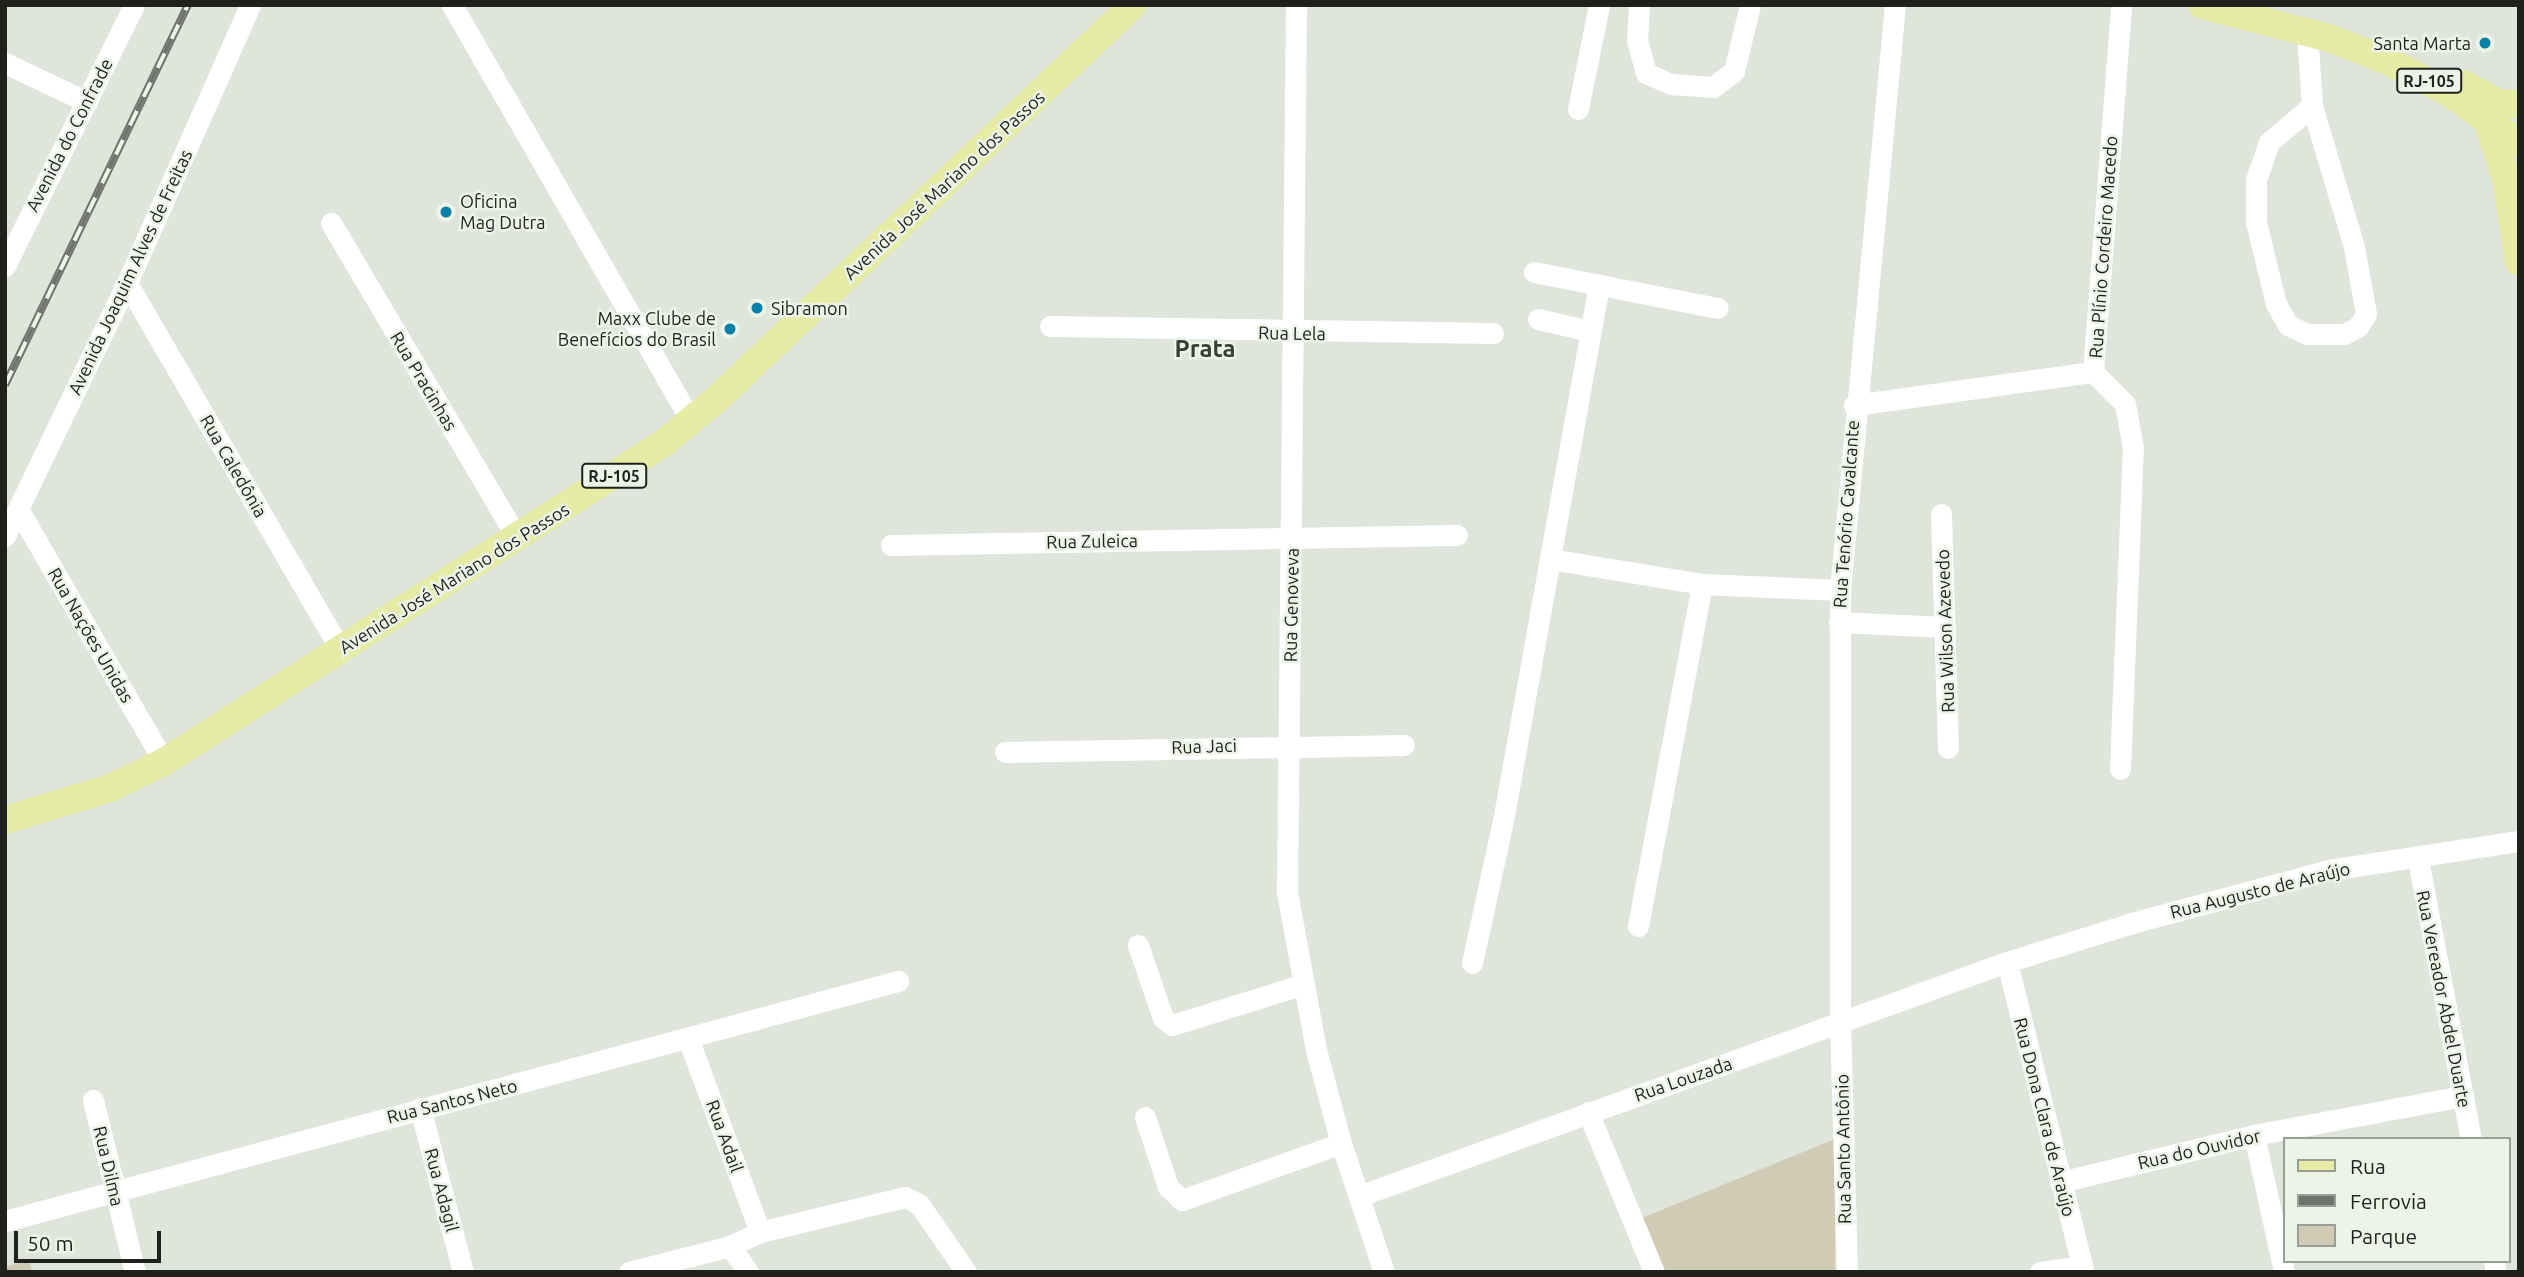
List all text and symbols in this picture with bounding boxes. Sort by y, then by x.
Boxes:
place label: Santa Marta [2374,32,2471,54]
marker: Santa Marta [2477,35,2493,51]
street label: Avenida do Confrade [21,55,117,215]
road number: RJ-105 [2396,68,2462,94]
street label: Avenida José Mariano dos Passos [839,86,1049,284]
street label: Rua Plínio Cordeiro Macedo [2084,135,2122,359]
street label: Avenida Joaquim Alves de Freitas [64,146,196,398]
place label: Oficina Mag Dutra [460,191,545,234]
marker: Oficina Mag Dutra [438,204,454,220]
place label: Sibramon [771,297,848,319]
marker: Sibramon [749,300,765,316]
place label: Maxx Clube de Benefícios do Brasil [558,308,716,350]
marker: Maxx Clube de Benefícios do Brasil [722,321,738,337]
street label: Rua Lela [1258,322,1326,344]
street label: Rua Pracinhas [386,327,462,435]
district label: Prata [1175,335,1235,363]
street label: Rua Caledônia [196,411,272,521]
street label: Rua Tenório Cavalcante [1829,419,1863,609]
road number: RJ-105 [581,463,647,489]
street label: Avenida José Mariano dos Passos [335,498,573,658]
street label: Rua Zuleica [1046,529,1138,553]
street label: Rua Genoveva [1279,548,1303,662]
street label: Rua Wilson Azevedo [1931,549,1959,713]
street label: Rua Nações Unidas [44,564,138,706]
street label: Rua Jaci [1171,734,1237,758]
street label: Rua Augusto de Araújo [2168,857,2352,923]
street label: Rua Vereador Abdel Duarte [2412,888,2476,1110]
street label: Rua Dona Clara de Araújo [2010,1015,2080,1219]
street label: Rua Louzada [1631,1052,1735,1106]
street label: Rua Santos Neto [385,1074,519,1128]
street label: Rua Santo Antônio [1831,1074,1855,1224]
street label: Rua Adail [702,1097,748,1175]
street label: Rua Dilma [89,1124,129,1208]
street label: Rua do Ouvidor [2136,1124,2262,1174]
legend [2282,1137,2510,1263]
street label: Rua Adagil [420,1146,464,1234]
text: Rua [2350,1154,2386,1178]
text: Ferrovia [2350,1189,2427,1213]
scale bar [18,1218,164,1262]
text: Parque [2350,1224,2417,1248]
text: 50 m [27,1231,74,1255]

